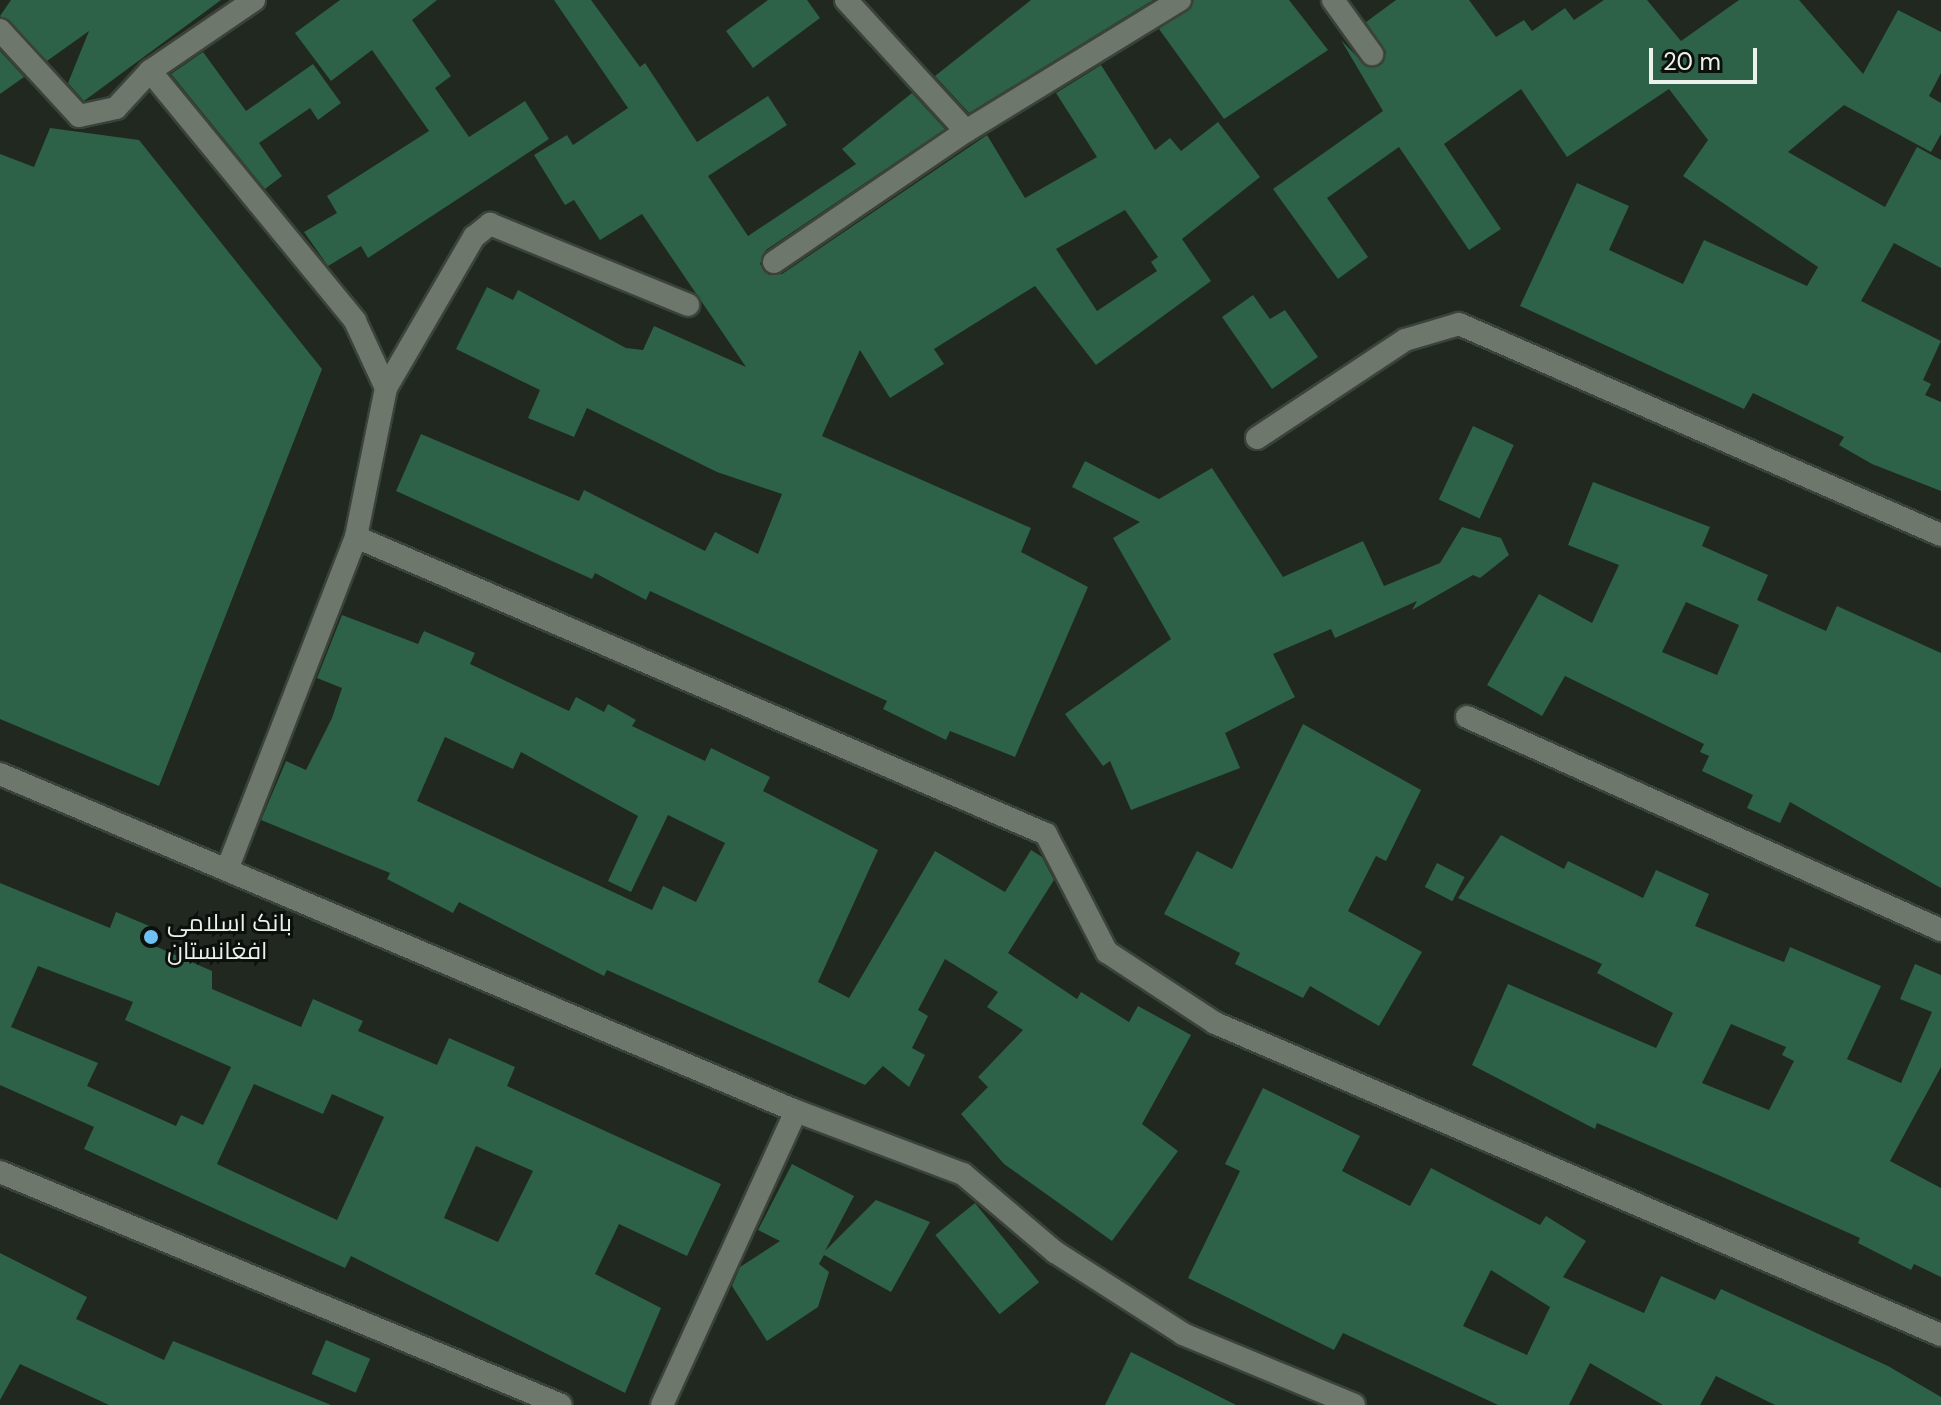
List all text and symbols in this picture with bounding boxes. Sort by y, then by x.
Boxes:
scale bar [1653,32,1761,82]
text: 20 m [1663,46,1721,77]
place label: بانک اسلامی افغانستان [167,909,292,965]
marker: بانک اسلامی افغانستان [142,928,160,946]

